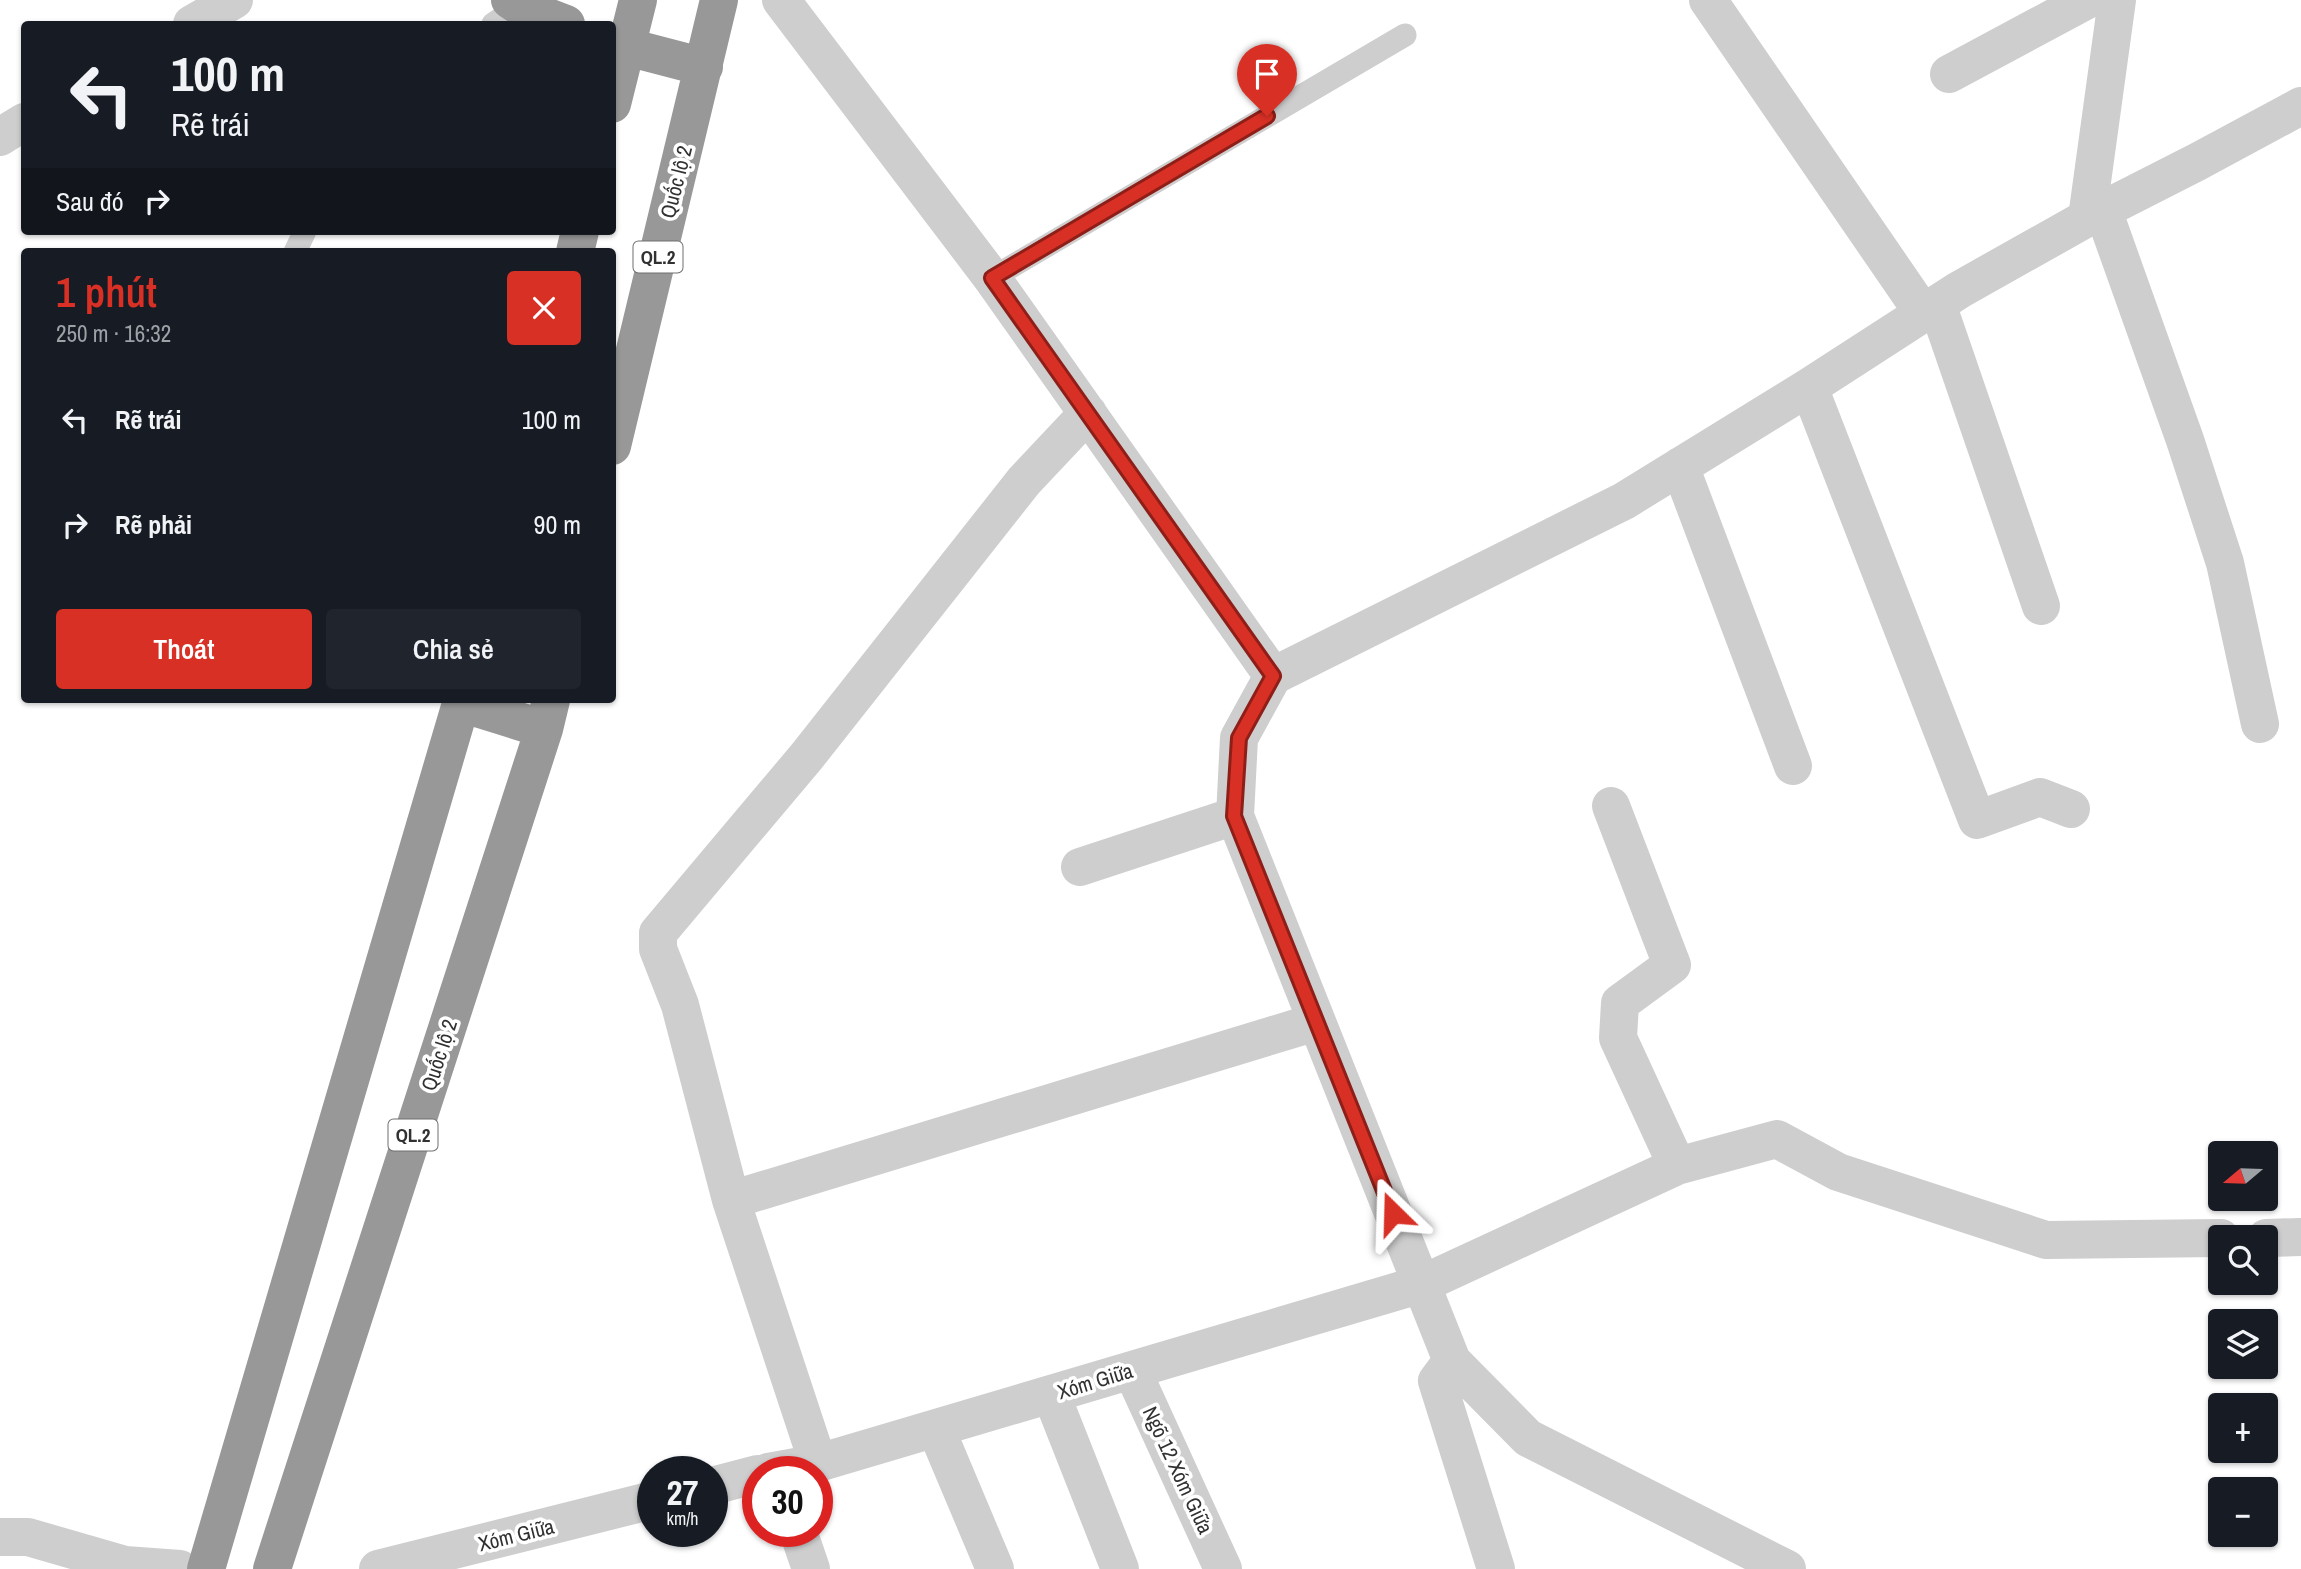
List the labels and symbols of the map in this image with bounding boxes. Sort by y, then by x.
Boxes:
pin [1237,44,1297,116]
street label: Quốc lộ 2 [653,143,699,221]
road number: QL.2 [634,242,682,272]
street label: Quốc lộ 2 [414,1015,464,1095]
road number: QL.2 [388,1120,438,1150]
north arrow [2208,1141,2278,1211]
position arrow [1356,1176,1430,1250]
street label: Xóm Giữa [1054,1356,1137,1406]
street label: Ngõ 12 Xóm Giữa [1136,1402,1220,1539]
speed limit sign: 30 [742,1456,833,1547]
street label: Xóm Giữa [475,1512,557,1558]

